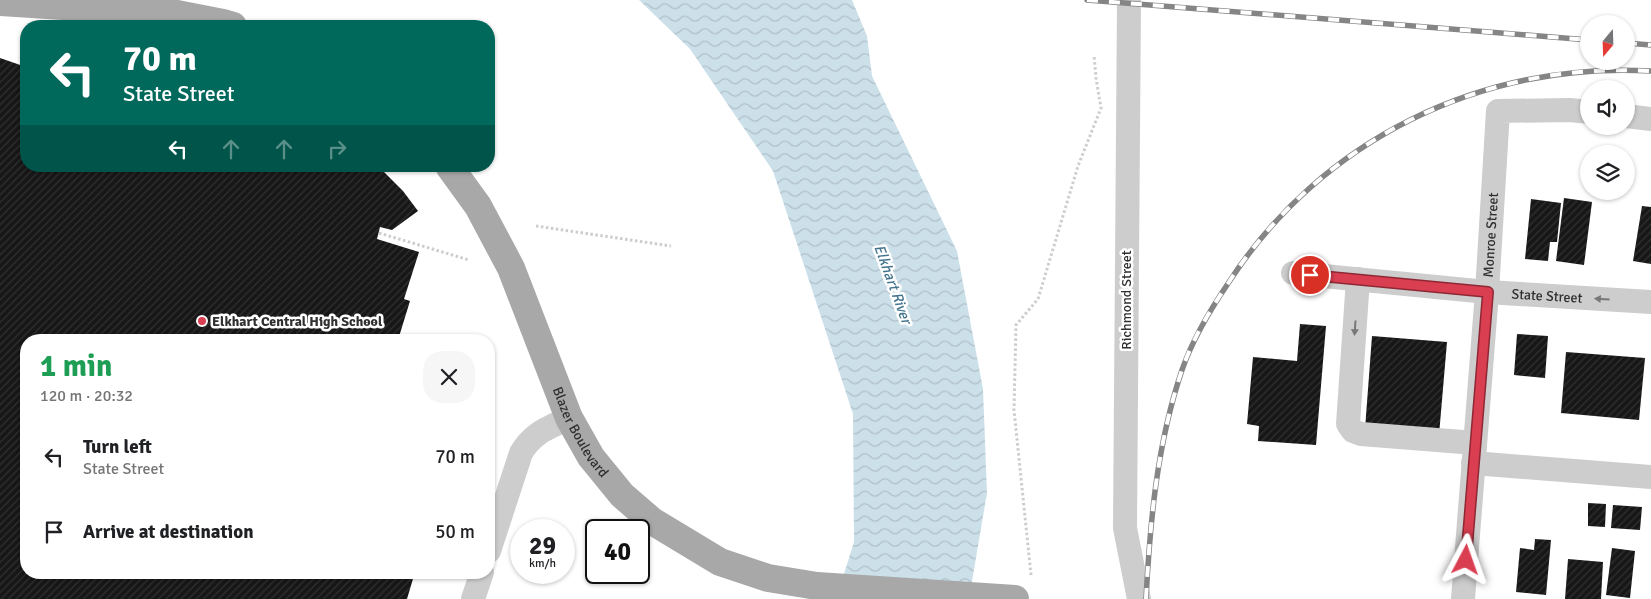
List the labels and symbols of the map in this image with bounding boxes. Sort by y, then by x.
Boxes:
north arrow [1580,15,1635,70]
street label: Monroe Street [1479,192,1502,278]
water label: Elkhart River [870,242,917,328]
street label: Richmond Street [1118,250,1135,350]
pin [1289,254,1331,296]
street label: State Street [1511,285,1583,306]
one-way arrow [1594,294,1610,302]
place label: Elkhart Central High School [212,313,383,330]
marker: Elkhart Central High School [196,315,208,327]
one-way arrow [1350,320,1358,336]
street label: Blazer Boulevard [549,384,612,480]
speed limit sign: 40 [585,519,650,584]
position arrow [1439,533,1491,585]

